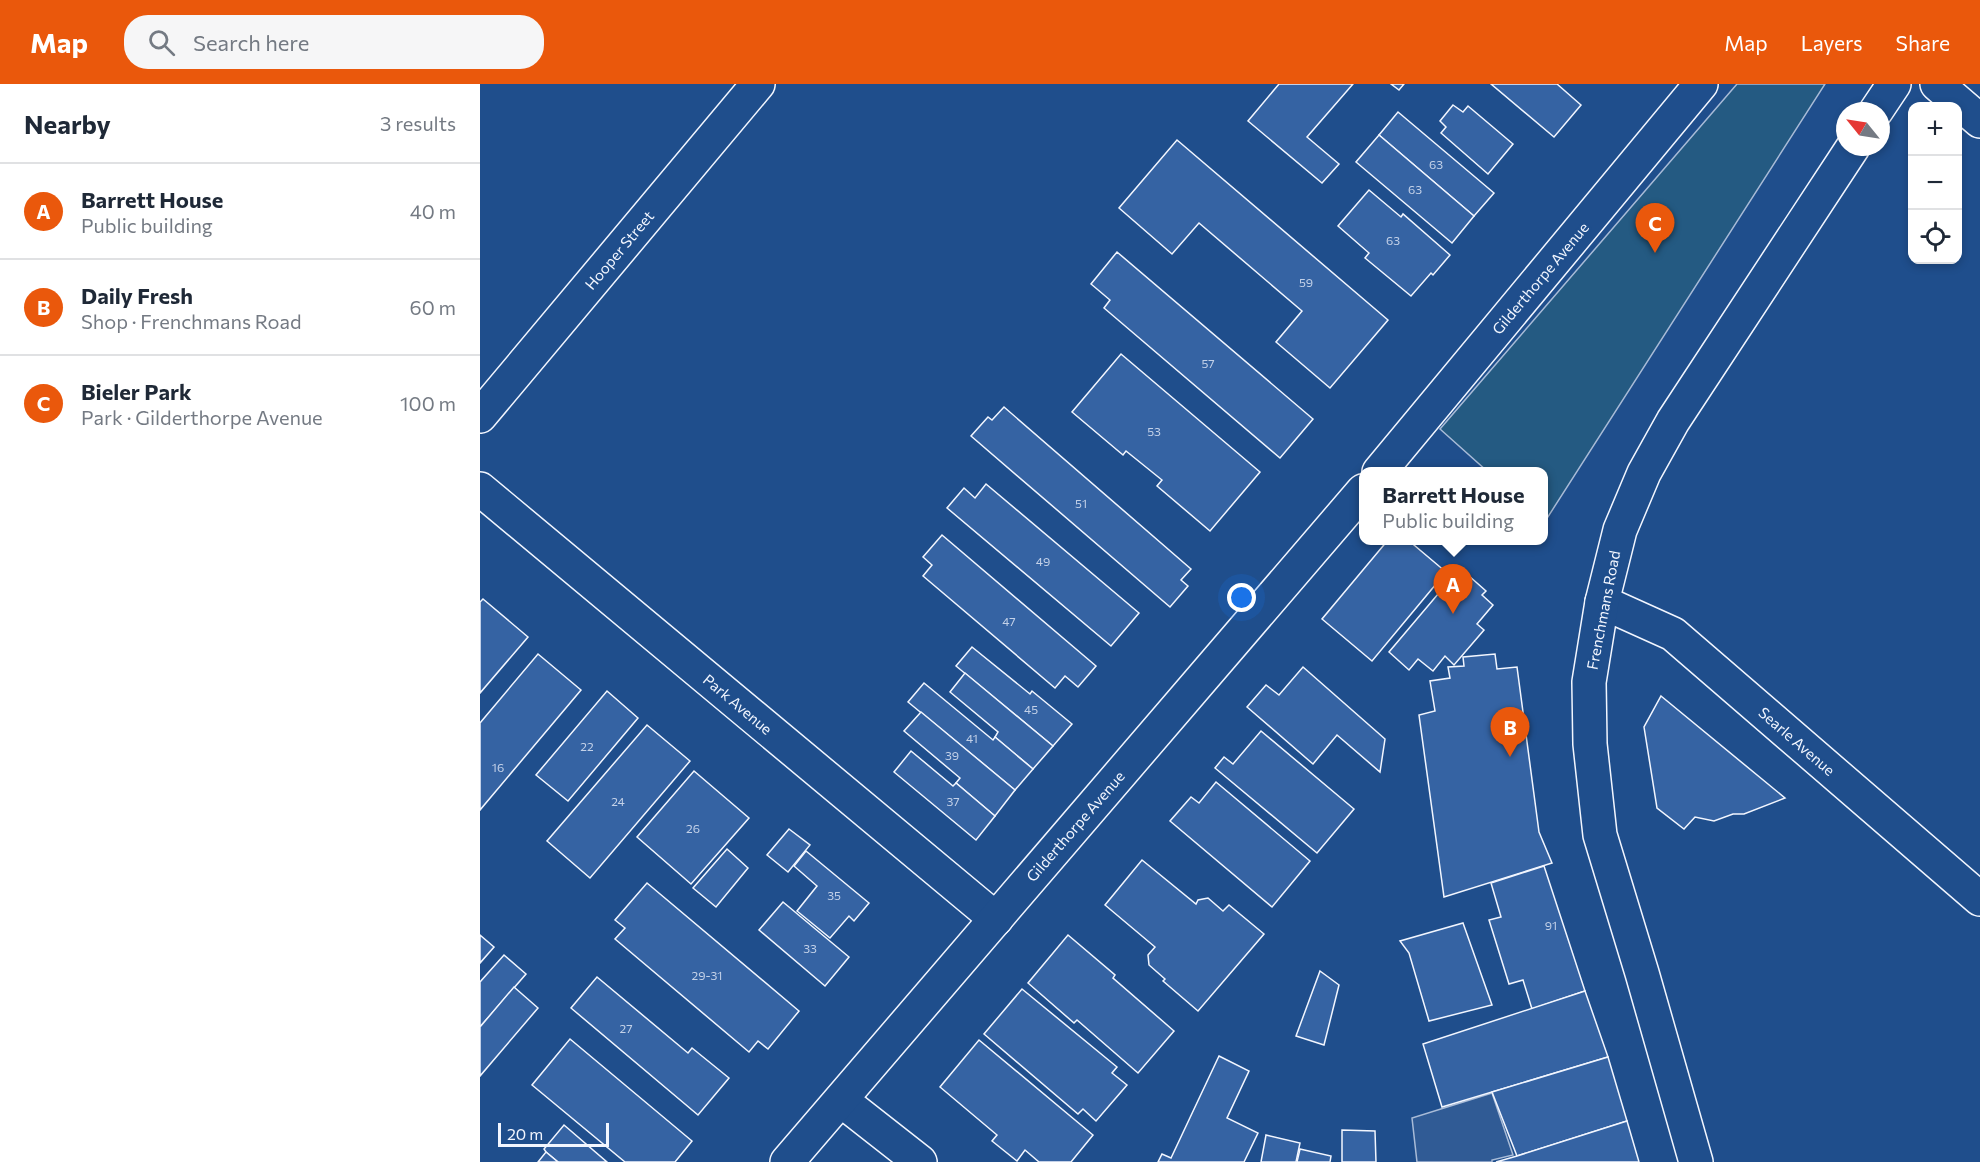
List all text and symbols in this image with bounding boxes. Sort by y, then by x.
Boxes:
search box [124,15,544,69]
text: Map [30,25,88,59]
icon: search [145,26,178,59]
text: Search here [193,29,309,56]
text: Map [1724,30,1768,55]
text: Layers [1801,30,1863,55]
text: Share [1896,30,1950,55]
north arrow [1836,102,1890,156]
map controls [1908,102,1962,264]
button: + [1908,102,1962,156]
text: Nearby [24,108,111,139]
text: 3 results [380,111,456,135]
button: − [1908,156,1962,210]
house number: 63 [1429,157,1443,171]
house number: 63 [1408,182,1422,196]
text: Barrett House [81,186,223,213]
text: A [36,199,51,223]
text: 40 m [410,199,456,223]
pin: C [1636,204,1674,253]
street label: Hooper Street [581,207,657,293]
button: locate [1908,210,1962,264]
text: Public building [81,213,213,237]
street label: Gilderthorpe Avenue [1488,218,1592,338]
house number: 63 [1386,233,1400,247]
house number: 59 [1299,275,1313,289]
text: Daily Fresh [81,282,193,309]
text: B [37,295,50,319]
text: 60 m [410,295,456,319]
text: Shop · Frenchmans Road [81,309,302,333]
house number: 57 [1201,356,1215,370]
text: Bieler Park [81,378,192,405]
text: C [37,391,50,415]
text: 100 m [400,391,456,415]
text: Park · Gilderthorpe Avenue [81,405,323,429]
house number: 53 [1147,424,1161,438]
popup [1359,467,1548,545]
text: Barrett House [1382,481,1525,508]
house number: 51 [1075,496,1087,510]
text: Public building [1382,508,1514,532]
street label: Frenchmans Road [1583,549,1623,671]
house number: 49 [1036,554,1050,568]
pin: A [1434,564,1472,614]
your location [1227,583,1256,612]
house number: 47 [1002,614,1016,628]
street label: Park Avenue [700,670,776,738]
house number: 45 [1024,702,1038,716]
street label: Searle Avenue [1755,703,1839,779]
pin: B [1490,708,1530,757]
house number: 41 [966,731,978,745]
house number: 22 [580,739,594,753]
house number: 39 [945,748,959,762]
house number: 16 [492,760,504,774]
street label: Gilderthorpe Avenue [1022,767,1128,885]
house number: 24 [611,794,625,808]
house number: 37 [946,794,960,808]
house number: 26 [686,821,700,835]
house number: 35 [827,888,841,902]
house number: 91 [1545,918,1557,932]
house number: 33 [803,941,817,955]
house number: 29-31 [692,968,722,982]
house number: 27 [620,1021,632,1035]
scale bar [498,1120,609,1148]
text: 20 m [507,1124,543,1143]

